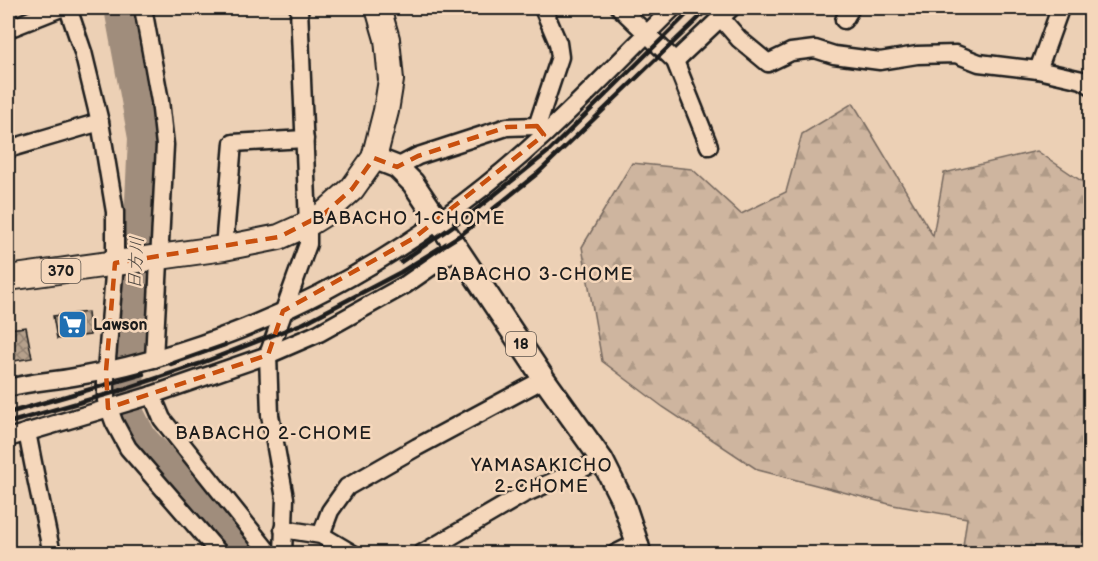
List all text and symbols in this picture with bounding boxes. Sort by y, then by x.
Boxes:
district label: BABACHO 1-CHOME [312,208,506,229]
water label: 日方川 [124,235,148,291]
road number: 370 [42,259,80,283]
district label: BABACHO 3-CHOME [436,264,634,285]
supermarket icon: Lawson [56,309,88,341]
place label: Lawson [93,316,148,335]
road number: 18 [506,332,536,356]
district label: BABACHO 2-CHOME [175,423,373,444]
district label: YAMASAKICHO 2-CHOME [470,455,613,497]

